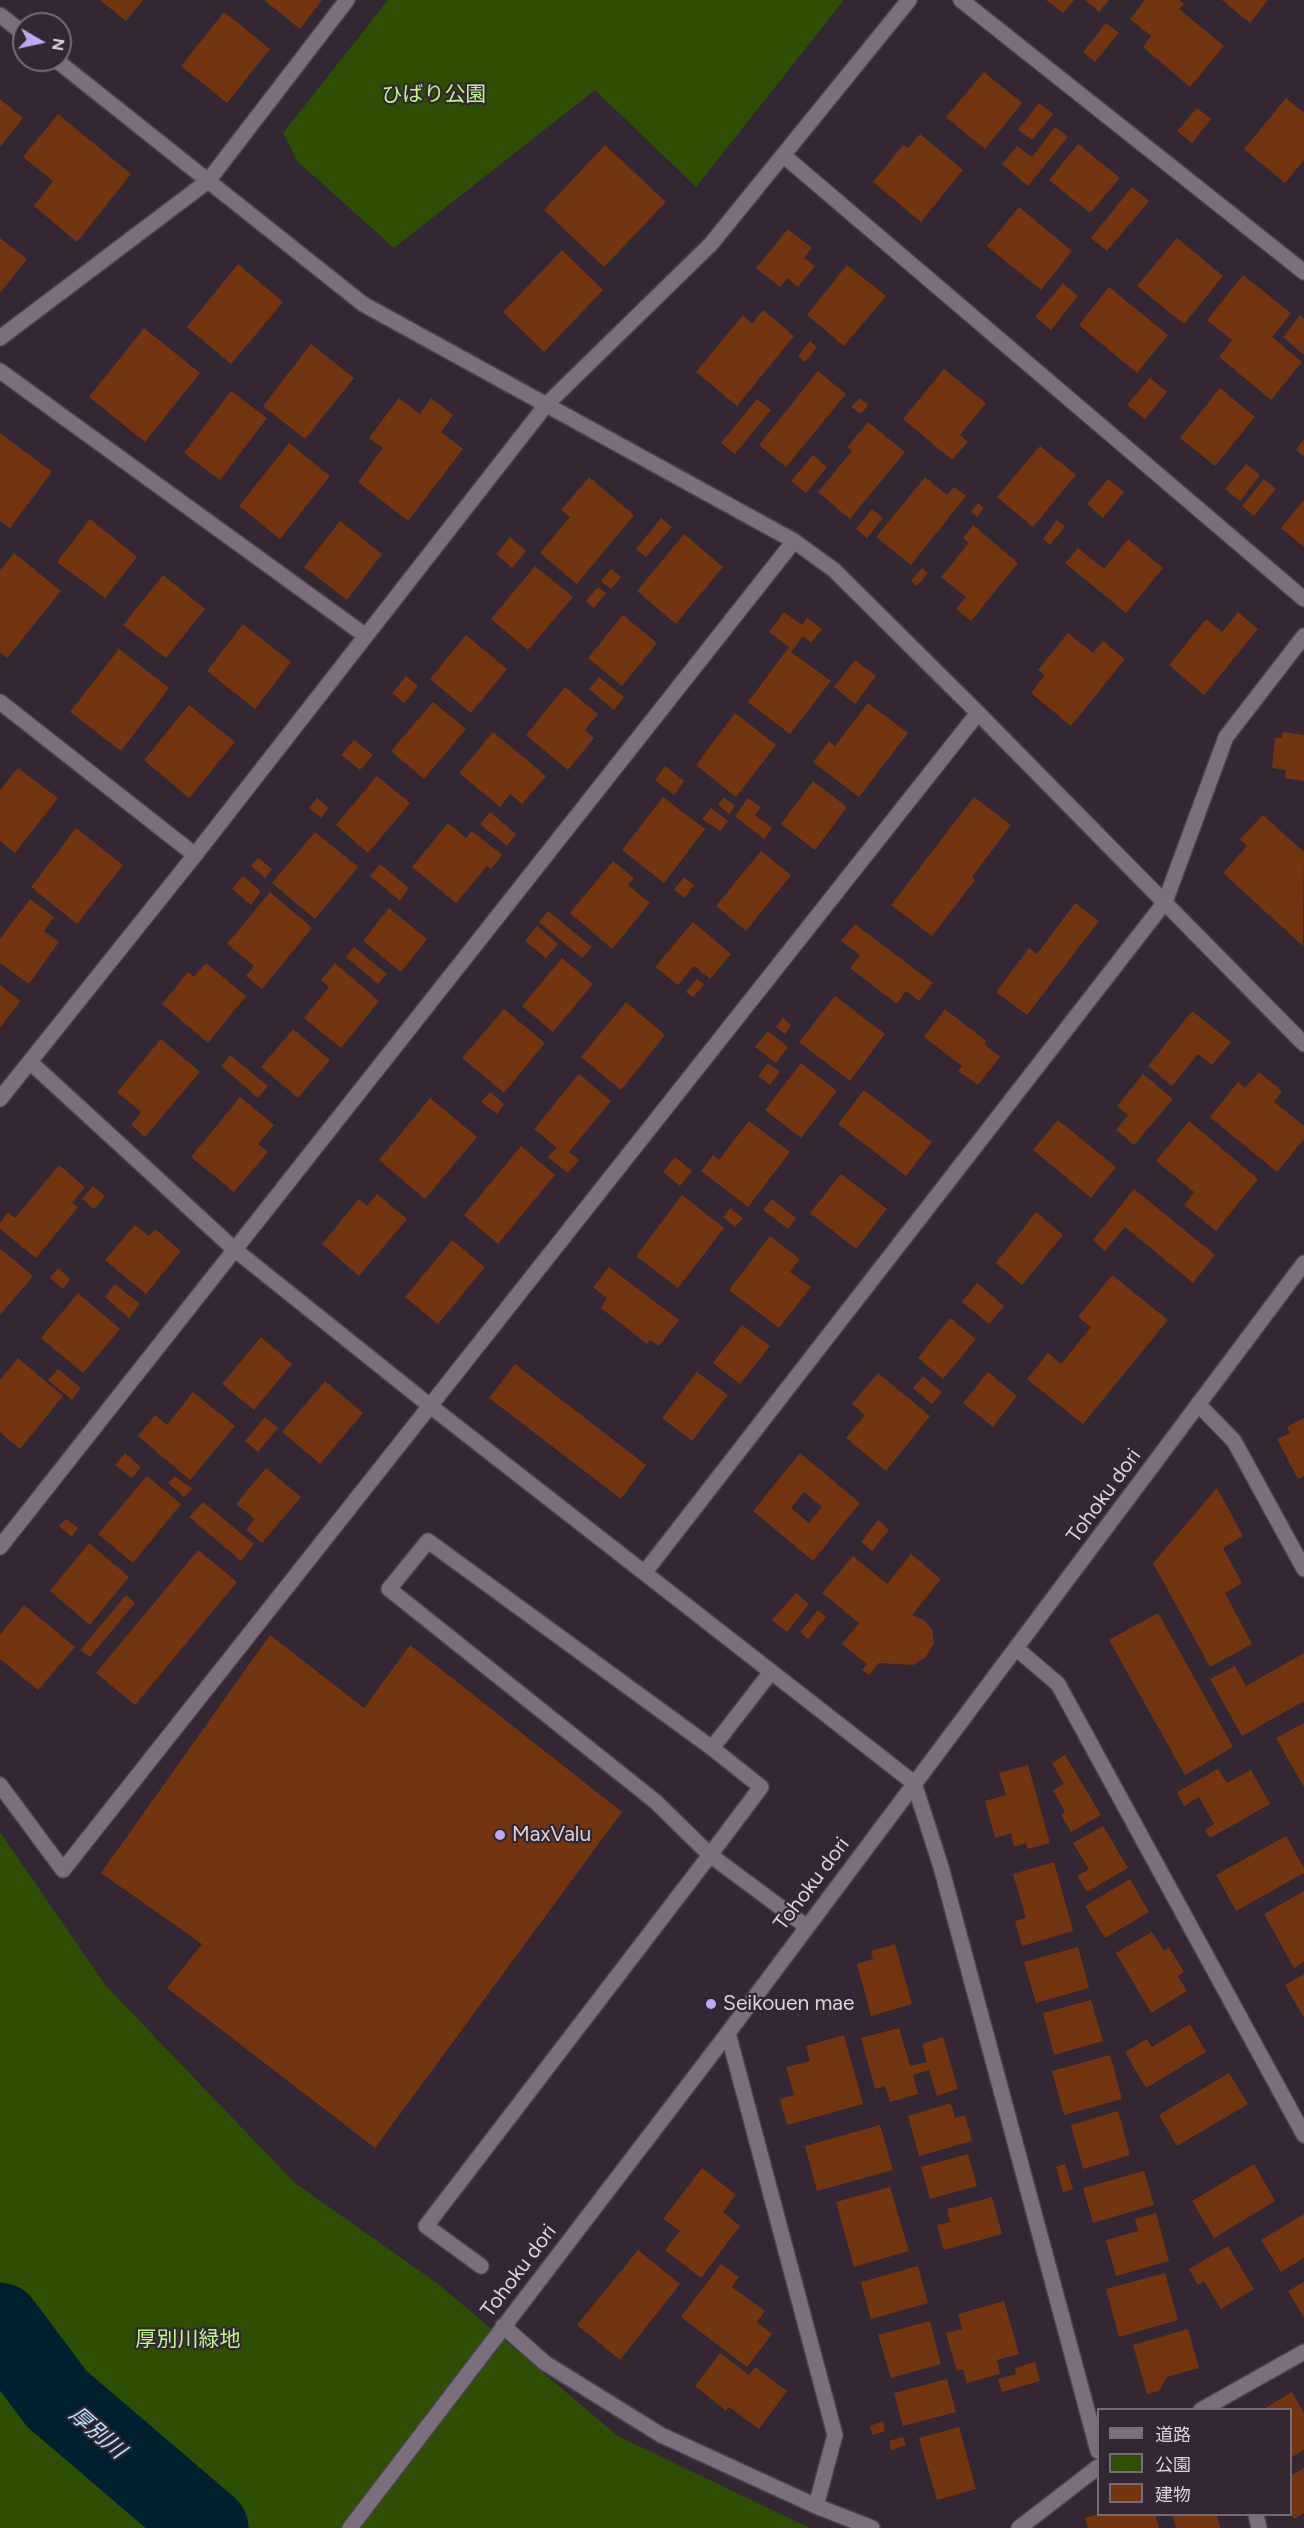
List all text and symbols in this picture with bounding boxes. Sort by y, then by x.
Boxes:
north arrow [12,12,72,72]
text: N [48,37,69,52]
park label: ひばり公園 [382,82,486,108]
street label: Tohoku dori [1062,1444,1146,1548]
place label: MaxValu [512,1822,591,1848]
marker: MaxValu [493,1828,507,1842]
street label: Tohoku dori [769,1833,855,1935]
place label: Seikouen mae [723,1991,855,2017]
marker: Seikouen mae [704,1997,718,2011]
street label: Tohoku dori [476,2220,562,2322]
park label: 厚別川緑地 [136,2327,240,2353]
water label: 厚別川 [63,2401,131,2465]
legend [1097,2408,1292,2516]
text: 道路 [1155,2424,1191,2446]
text: 公園 [1155,2454,1191,2476]
text: 建物 [1155,2484,1191,2506]

